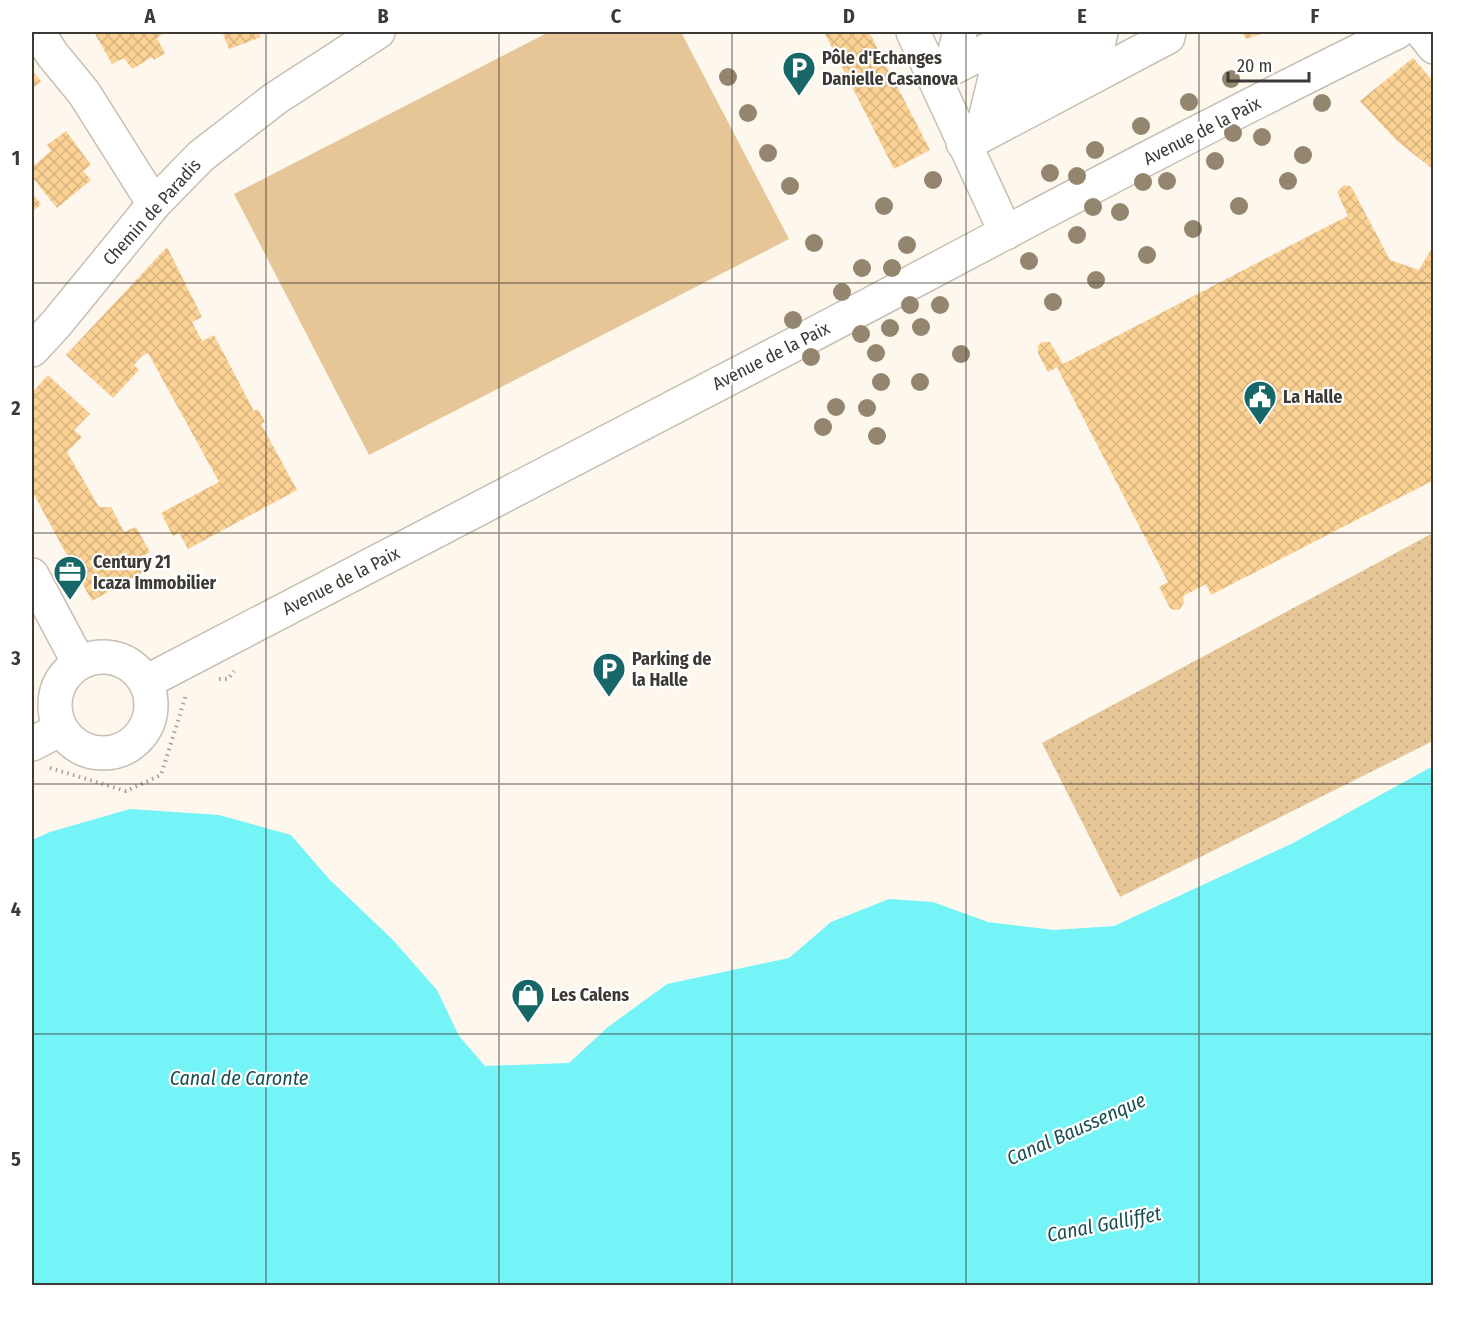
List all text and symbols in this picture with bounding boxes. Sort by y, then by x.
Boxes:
text: A [144,4,157,28]
text: B [377,4,389,28]
text: C [611,4,622,28]
text: D [843,4,855,28]
text: E [1077,4,1087,28]
text: F [1311,4,1320,28]
scale bar [1228,45,1309,83]
place label: Pôle d'Echanges Danielle Casanova [822,47,958,90]
parking icon: Pôle d'Echanges Danielle Casanova [781,50,817,97]
text: 20 m [1237,55,1272,77]
street label: Avenue de la Paix [1140,92,1264,170]
text: 1 [12,146,20,170]
street label: Chemin de Paradis [98,154,206,270]
street label: Avenue de la Paix [709,317,833,395]
public building icon: La Halle [1242,379,1278,426]
place label: La Halle [1283,386,1342,408]
text: 2 [10,396,21,420]
street label: Avenue de la Paix [279,542,403,620]
place label: Century 21 Icaza Immobilier [93,551,217,594]
office icon: Century 21 Icaza Immobilier [52,554,88,601]
text: 3 [10,646,21,670]
place label: Parking de la Halle [632,648,711,691]
parking icon: Parking de la Halle [591,651,627,698]
text: 4 [11,897,21,921]
shop icon: Les Calens [510,977,546,1024]
place label: Les Calens [551,984,629,1006]
water label: Canal de Caronte [170,1066,309,1090]
water label: Canal Baussenque [1003,1087,1150,1170]
text: 5 [11,1147,21,1171]
water label: Canal Galliffet [1045,1201,1164,1247]

